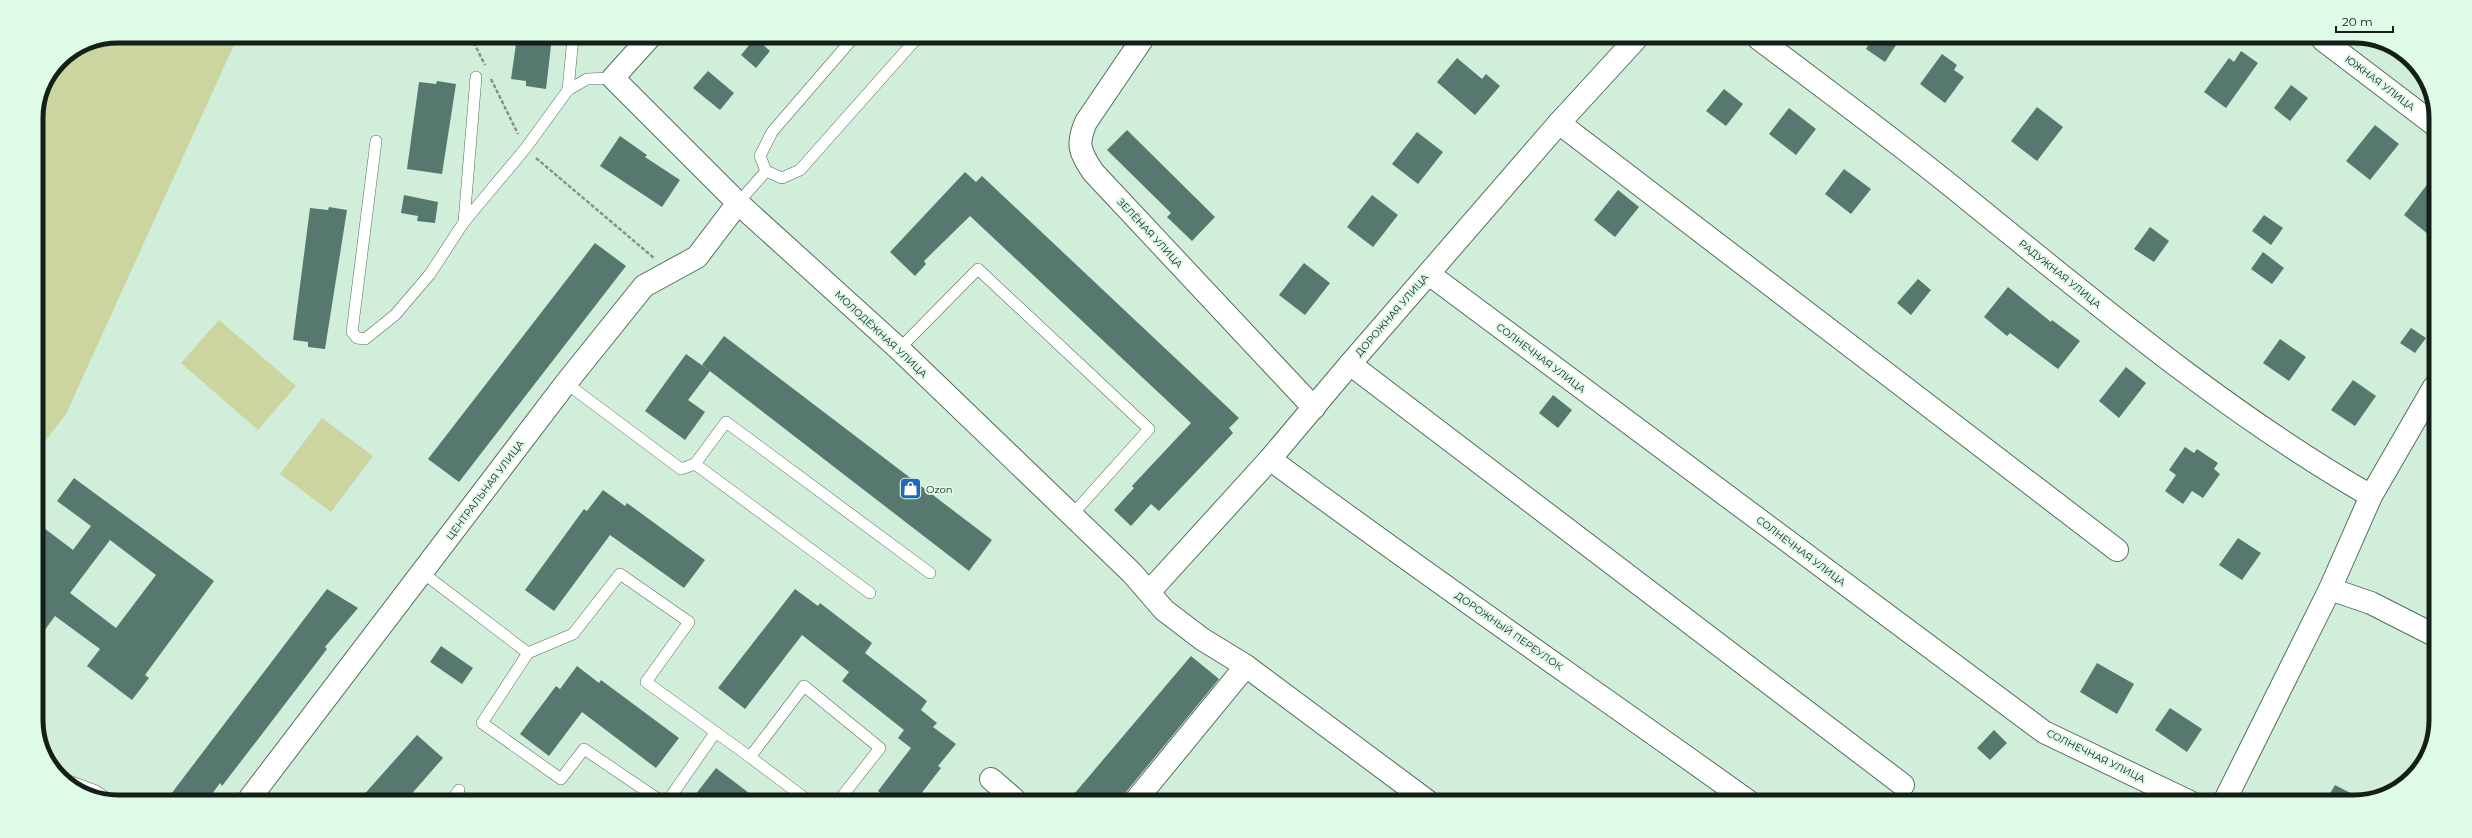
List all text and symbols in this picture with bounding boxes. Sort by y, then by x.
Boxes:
scale bar [2336,8,2393,34]
text: 20 m [2342,14,2373,29]
street label: ЮЖНАЯ УЛИЦА [2342,52,2418,114]
street label: ЗЕЛЁНАЯ УЛИЦА [1114,195,1186,271]
street label: РАДУЖНАЯ УЛИЦА [2016,237,2104,312]
street label: ДОРОЖНАЯ УЛИЦА [1353,271,1432,359]
street label: МОЛОДЁЖНАЯ УЛИЦА [832,288,930,381]
street label: СОЛНЕЧНАЯ УЛИЦА [1494,320,1589,396]
street label: ЦЕНТРАЛЬНАЯ УЛИЦА [443,437,527,542]
shop icon: Ozon [898,476,924,502]
place label: Ozon [926,483,952,496]
street label: СОЛНЕЧНАЯ УЛИЦА [1754,513,1849,589]
street label: ДОРОЖНЫЙ ПЕРЕУЛОК [1452,589,1566,673]
street label: СОЛНЕЧНАЯ УЛИЦА [2044,726,2148,786]

